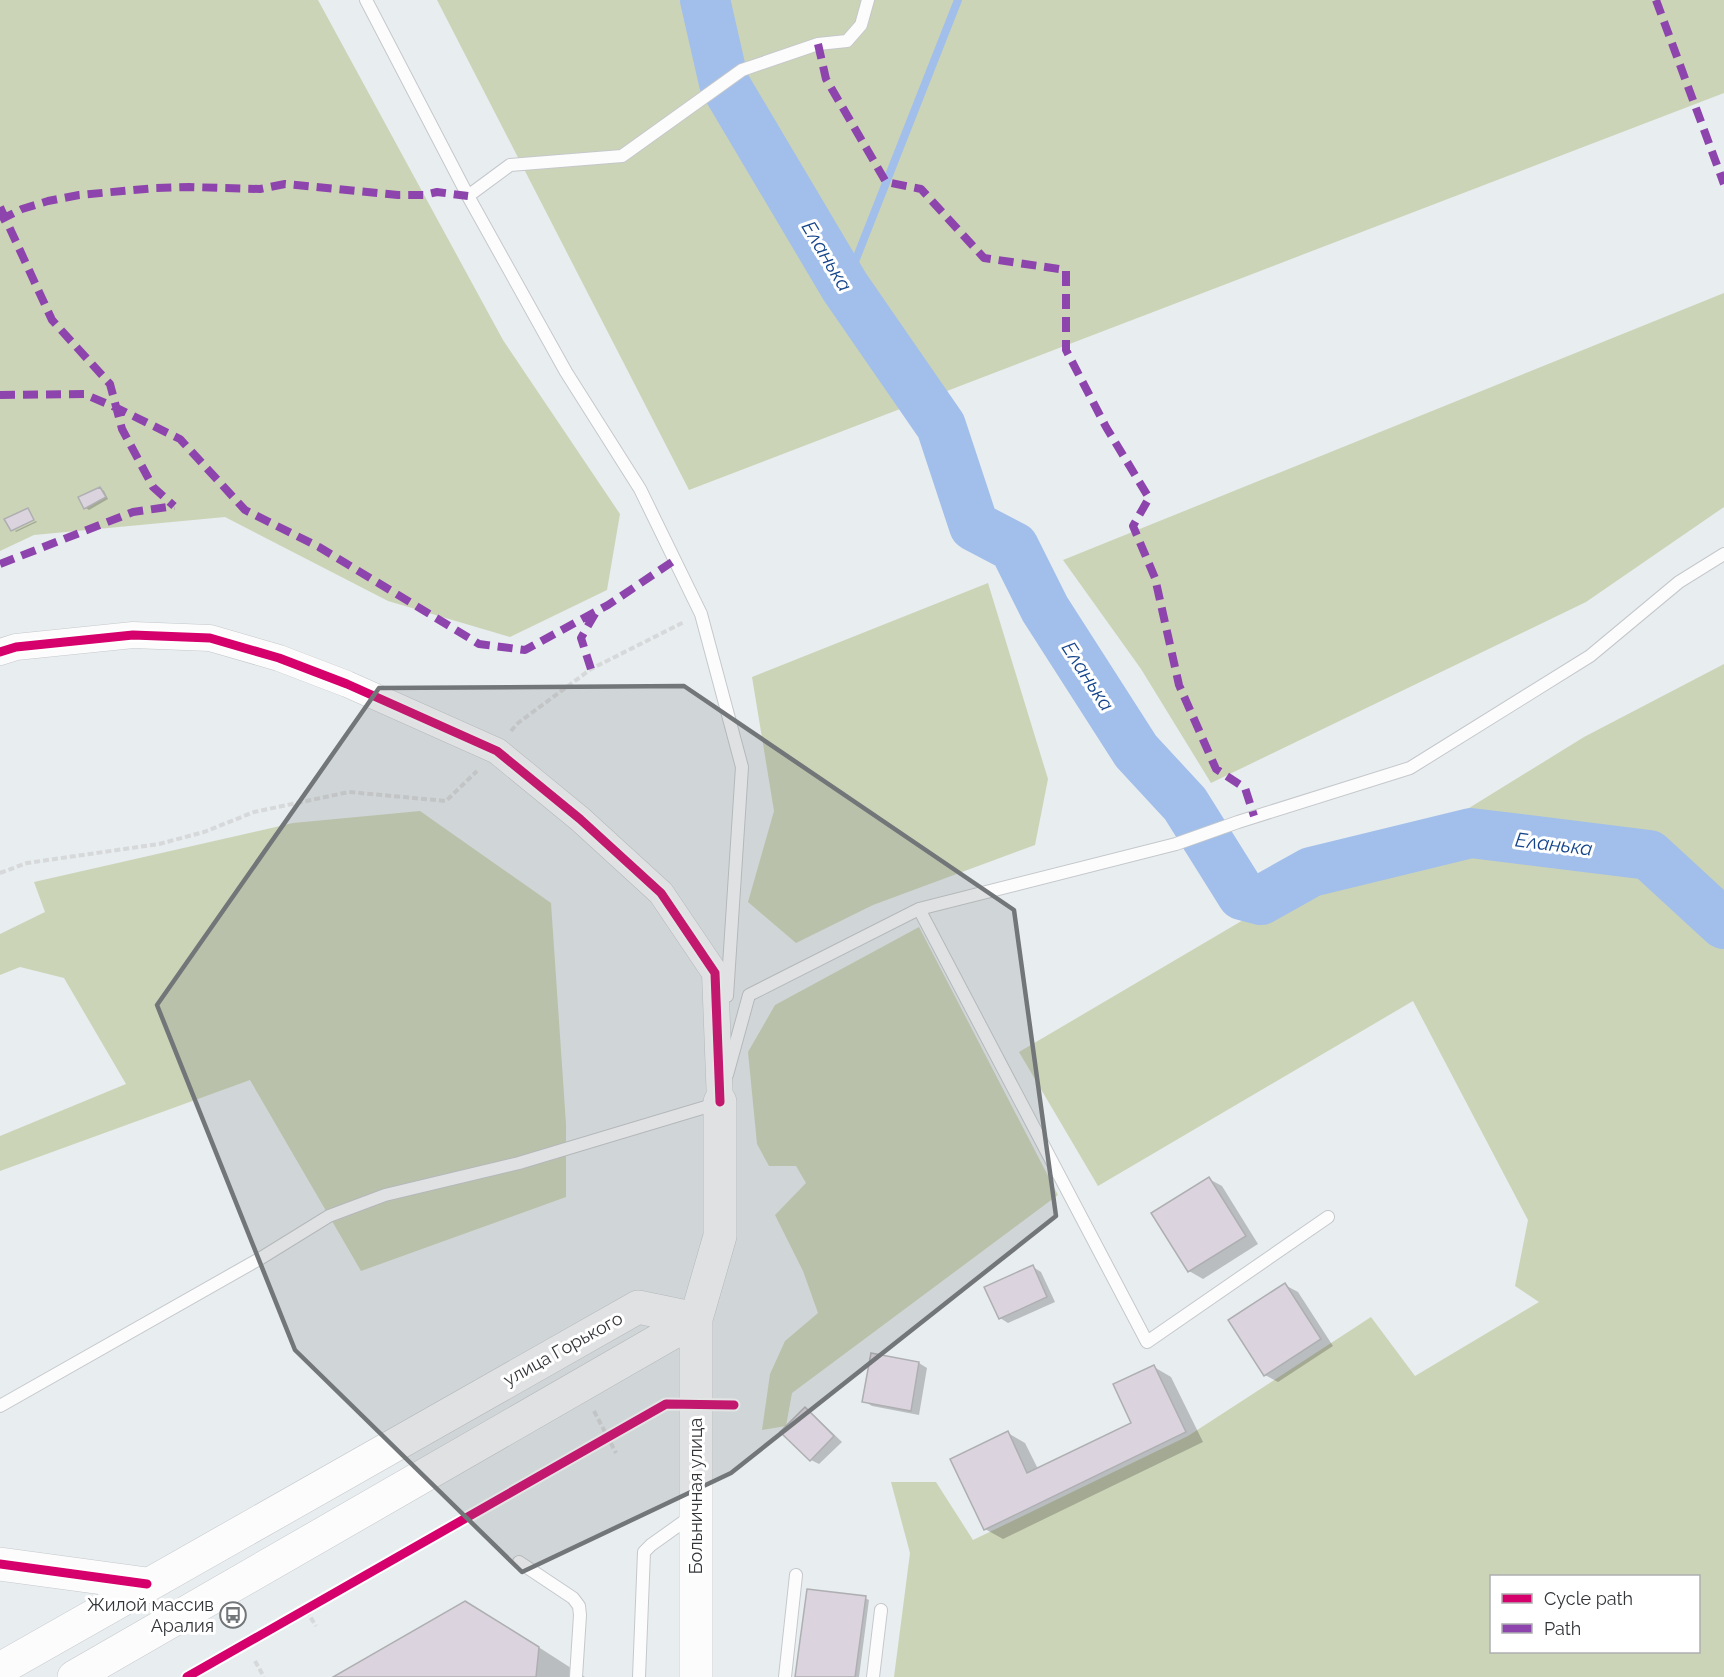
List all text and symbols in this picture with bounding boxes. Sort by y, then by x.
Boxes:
water label: Еланька [797,217,857,296]
water label: Еланька [1057,637,1119,715]
water label: Еланька [1514,827,1594,861]
street label: улица Горького [500,1307,626,1390]
street label: Больничная улица [685,1418,706,1574]
legend [1490,1575,1700,1653]
text: Cycle path [1544,1588,1633,1609]
place label: Жилой массив Аралия [87,1594,214,1636]
bus stop icon: Жилой массив Аралия [218,1600,248,1630]
text: Path [1544,1618,1581,1639]

